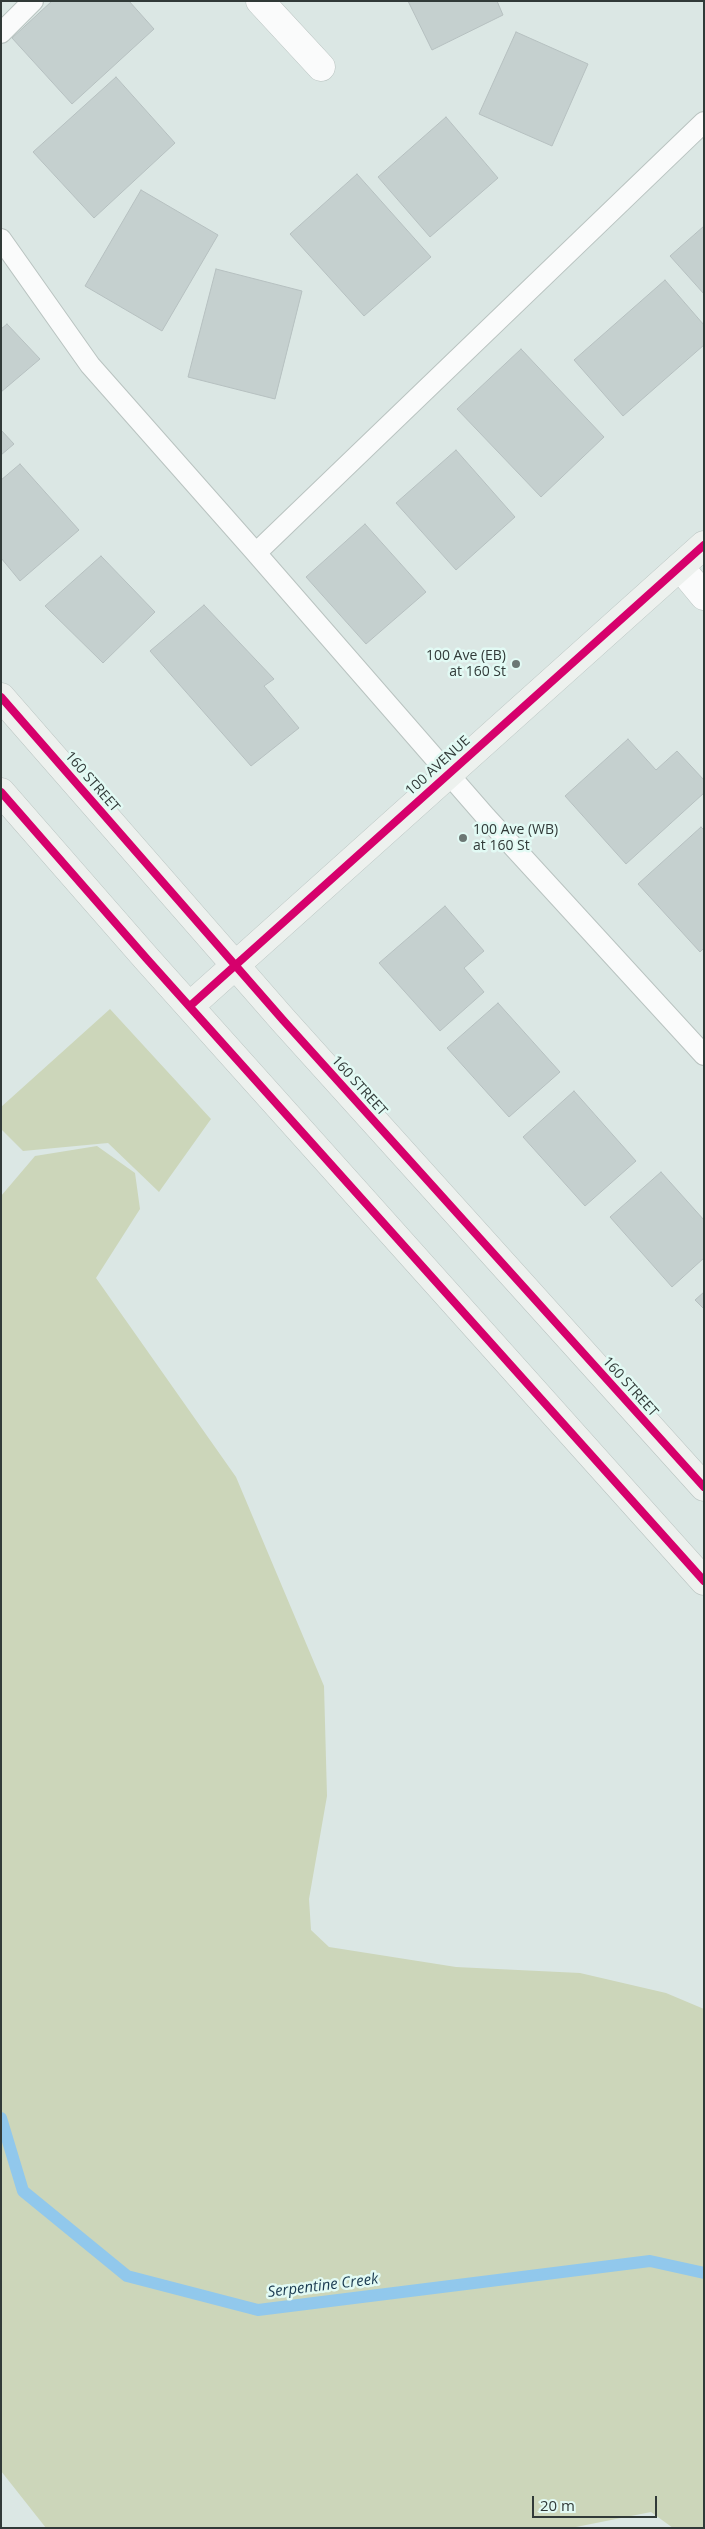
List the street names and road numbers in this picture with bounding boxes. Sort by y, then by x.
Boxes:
street label: 100 AVENUE [402,733,474,799]
street label: 160 STREET [61,748,123,816]
street label: 160 STREET [328,1053,390,1119]
street label: 160 STREET [599,1354,661,1420]

